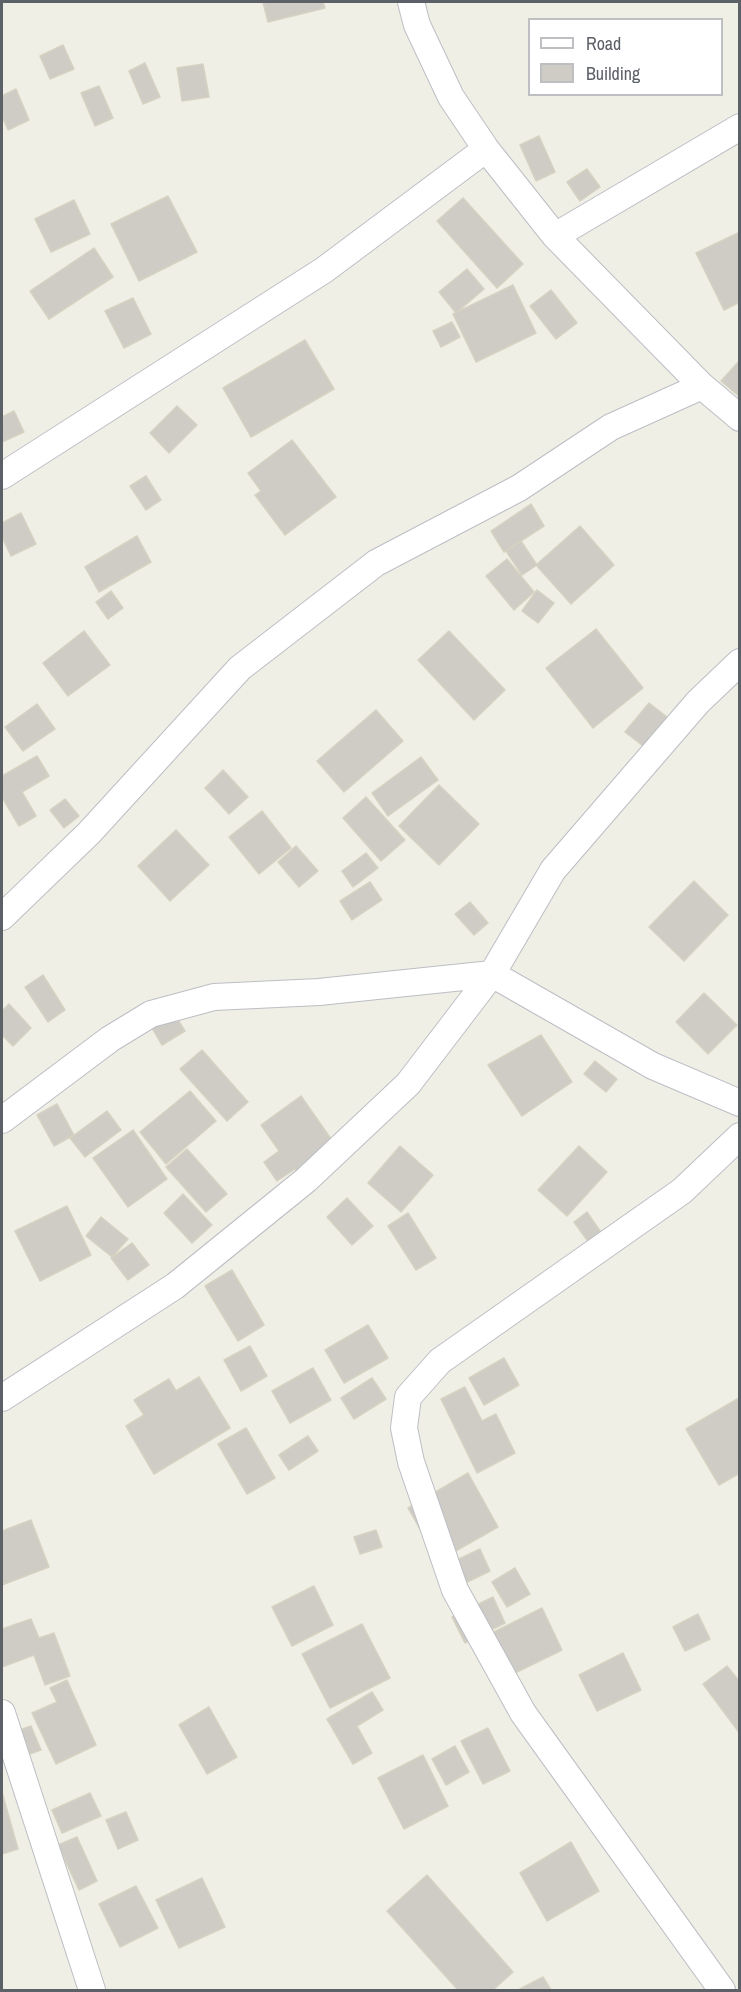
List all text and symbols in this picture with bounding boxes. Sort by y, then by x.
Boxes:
legend [528,18,723,96]
text: Road [586,31,621,56]
text: Building [586,61,640,86]

